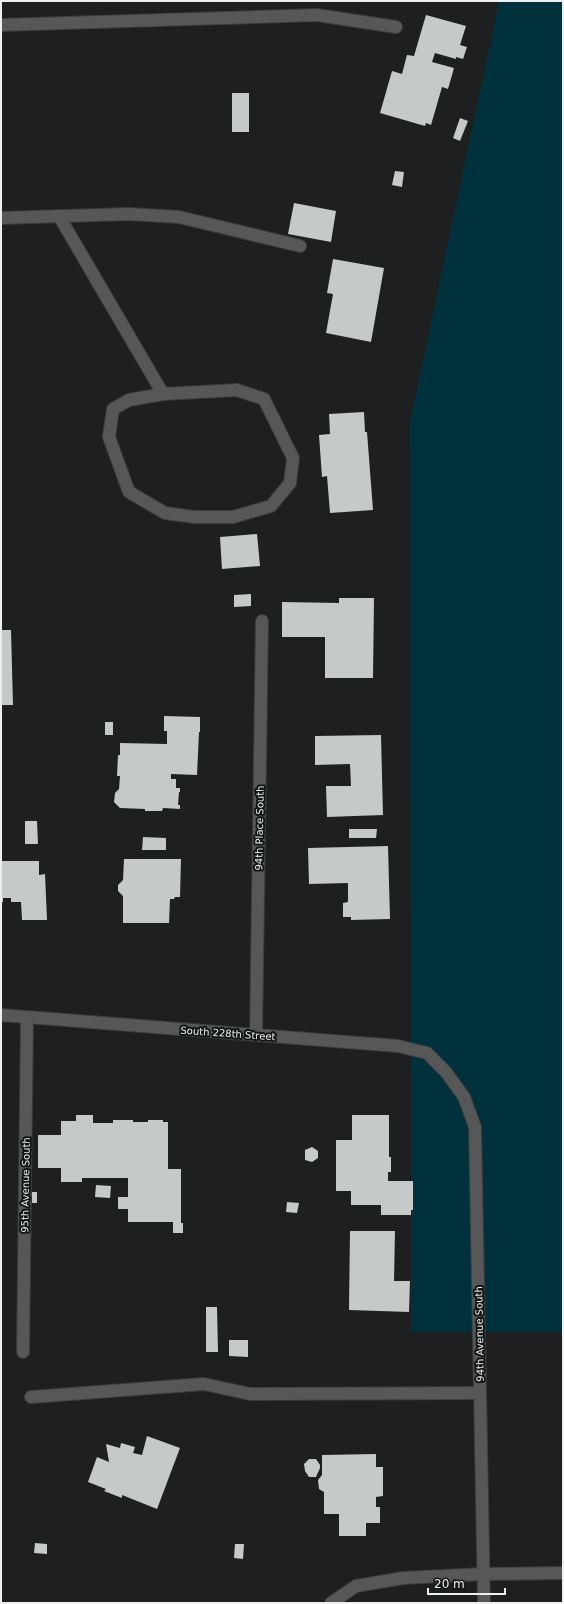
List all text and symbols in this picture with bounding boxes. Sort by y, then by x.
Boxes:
street label: 94th Place South [253,785,266,871]
street label: South 228th Street [180,1025,276,1042]
street label: 95th Avenue South [19,1137,32,1233]
street label: 94th Avenue South [473,1286,486,1382]
scale bar [428,1570,505,1596]
text: 20 m [434,1577,465,1591]

